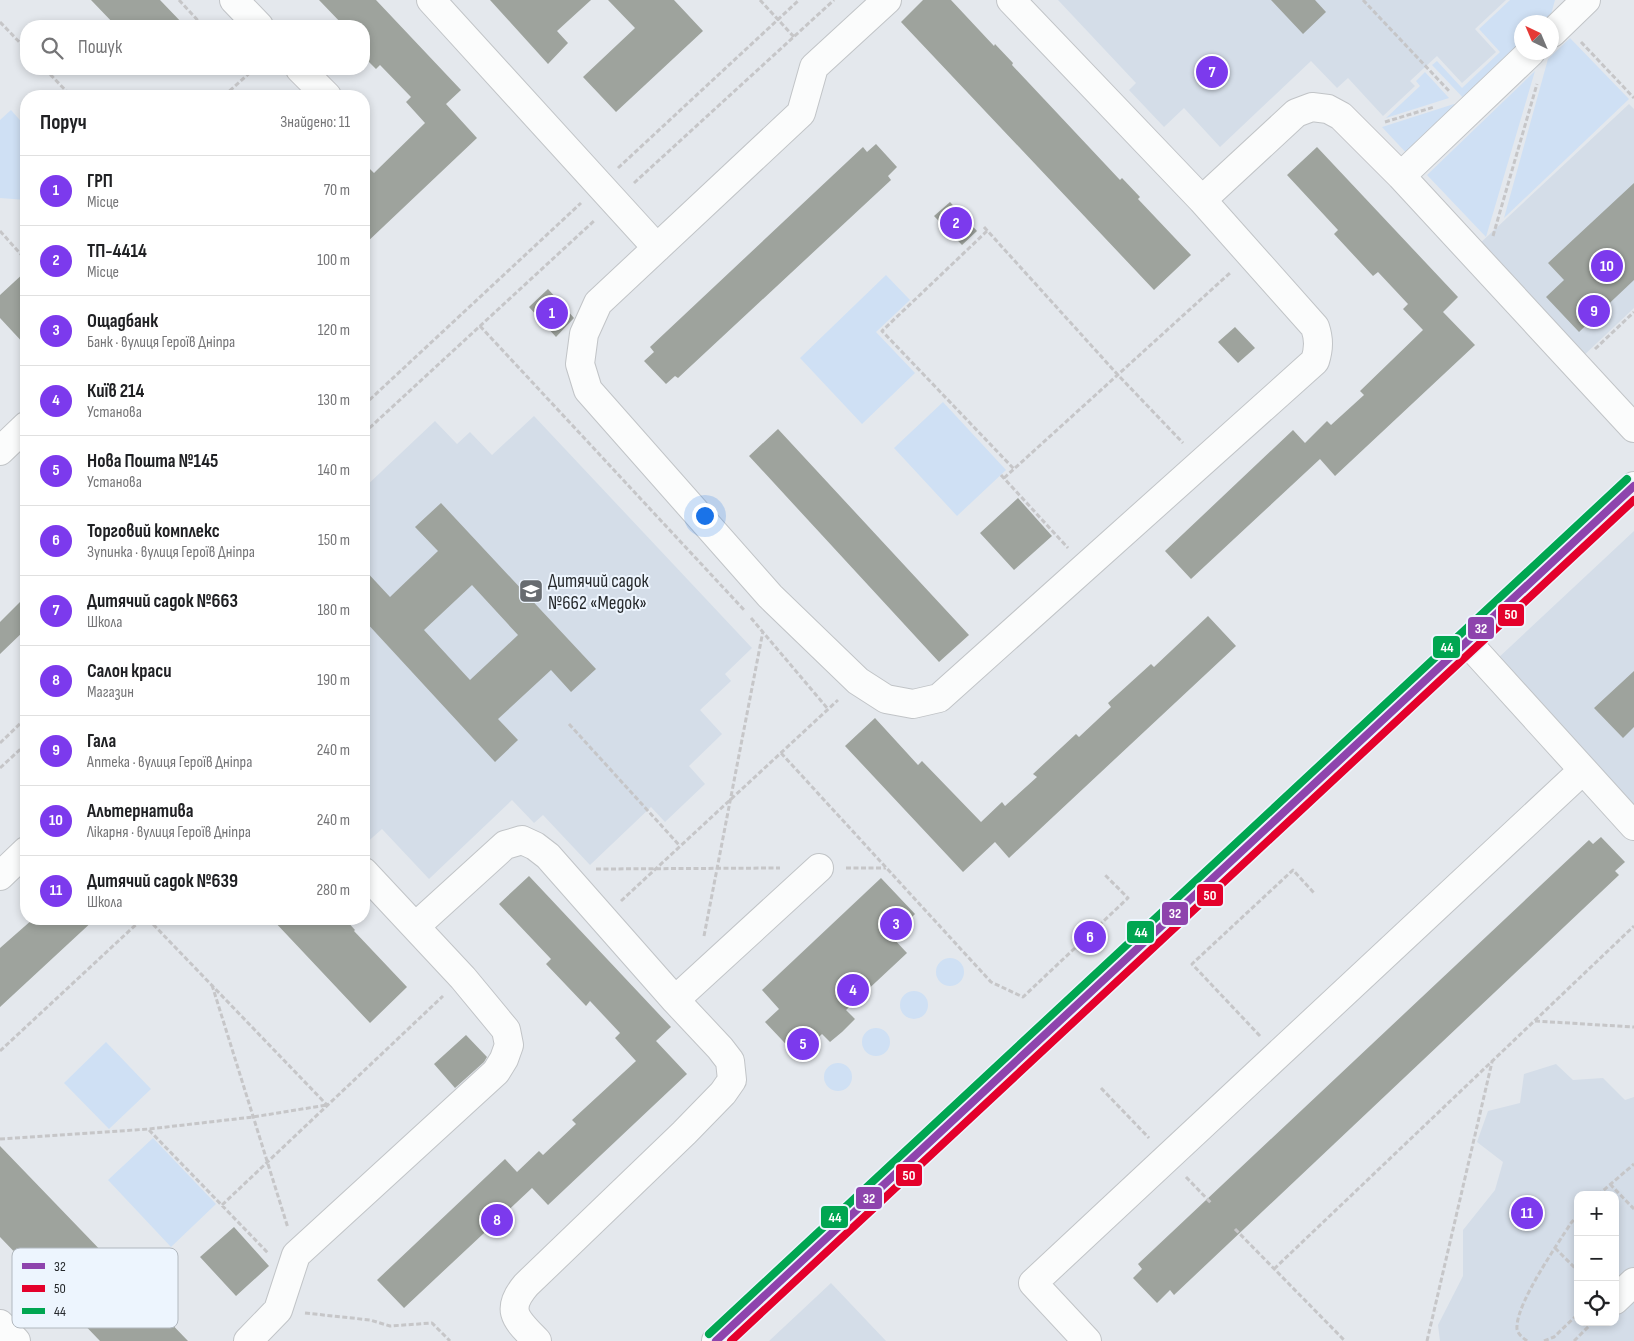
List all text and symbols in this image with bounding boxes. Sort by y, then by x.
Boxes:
north arrow [1514,15,1559,60]
search box [20,20,370,75]
icon: search [38,34,66,62]
text: Пошук [78,36,122,59]
pin: 7 [1196,53,1228,91]
text: Поруч [40,110,87,135]
text: Знайдено: 11 [280,113,350,132]
text: ГРП [87,170,113,193]
text: 1 [53,181,59,200]
text: 70 m [324,181,350,200]
text: Місце [87,193,119,212]
pin: 2 [940,204,972,242]
text: ТП-4414 [87,240,147,263]
pin: 10 [1591,247,1623,285]
text: 2 [52,251,60,270]
text: 100 m [317,251,350,270]
text: Місце [87,263,119,282]
pin: 9 [1578,292,1610,330]
pin: 1 [536,294,568,332]
text: Ощадбанк [87,310,158,333]
text: 3 [52,321,60,340]
text: 120 m [318,321,350,340]
text: Банк · вулиця Героїв Дніпра [87,333,235,352]
text: Київ 214 [87,380,144,403]
text: 4 [52,391,60,410]
text: 130 m [318,391,350,410]
text: Установа [87,403,142,422]
text: Нова Пошта №145 [87,450,218,473]
text: 5 [52,461,60,480]
text: 140 m [318,461,350,480]
text: Установа [87,473,142,492]
your location [692,503,718,529]
text: Торговий комплекс [87,520,220,543]
text: 6 [52,531,60,550]
text: 150 m [318,531,350,550]
text: Зупинка · вулиця Героїв Дніпра [87,543,255,562]
place label: Дитячий садок №662 «Медок» [548,570,650,615]
school or university icon: Дитячий садок №662 «Медок» [518,578,544,604]
text: Дитячий садок №663 [87,590,238,613]
text: 7 [53,601,59,620]
text: 180 m [317,601,350,620]
line badge: 50 [1497,603,1525,627]
text: 50 [1505,606,1518,623]
text: Школа [87,613,123,632]
line badge: 32 [1467,616,1495,640]
text: 32 [1475,620,1487,637]
line badge: 44 [1432,635,1461,659]
text: 44 [1440,639,1454,656]
text: Салон краси [87,660,172,683]
text: 8 [52,671,60,690]
text: 190 m [317,671,350,690]
text: Магазин [87,683,134,702]
text: Гала [87,730,116,753]
text: 9 [52,741,60,760]
text: 240 m [317,741,350,760]
text: Аптека · вулиця Героїв Дніпра [87,753,252,772]
text: Альтернатива [87,800,194,823]
text: 10 [49,811,63,830]
text: 240 m [317,811,350,830]
text: Лікарня · вулиця Героїв Дніпра [87,823,251,842]
text: Дитячий садок №639 [87,870,238,893]
text: 11 [50,881,62,900]
text: 280 m [316,881,350,900]
line badge: 50 [1196,883,1224,907]
text: 50 [1204,887,1217,904]
text: Школа [87,893,123,912]
line badge: 32 [1161,901,1189,926]
pin: 3 [880,905,912,943]
text: 32 [1169,905,1181,922]
pin: 6 [1074,918,1106,956]
line badge: 44 [1126,920,1155,944]
text: 44 [1134,924,1148,941]
pin: 4 [837,971,869,1009]
pin: 5 [787,1025,819,1063]
line badge: 50 [895,1163,923,1187]
text: 50 [903,1167,916,1184]
line badge: 32 [855,1186,883,1210]
text: 32 [863,1190,875,1207]
map controls [1574,1191,1619,1326]
button: + [1574,1191,1619,1236]
pin: 11 [1511,1194,1543,1232]
pin: 8 [481,1201,513,1239]
line badge: 44 [820,1205,849,1229]
text: 44 [828,1209,842,1226]
button: − [1574,1236,1619,1281]
legend [12,1248,178,1328]
text: 32 [54,1258,66,1275]
text: 50 [54,1280,66,1297]
button: locate [1574,1281,1619,1326]
text: 44 [54,1303,66,1320]

